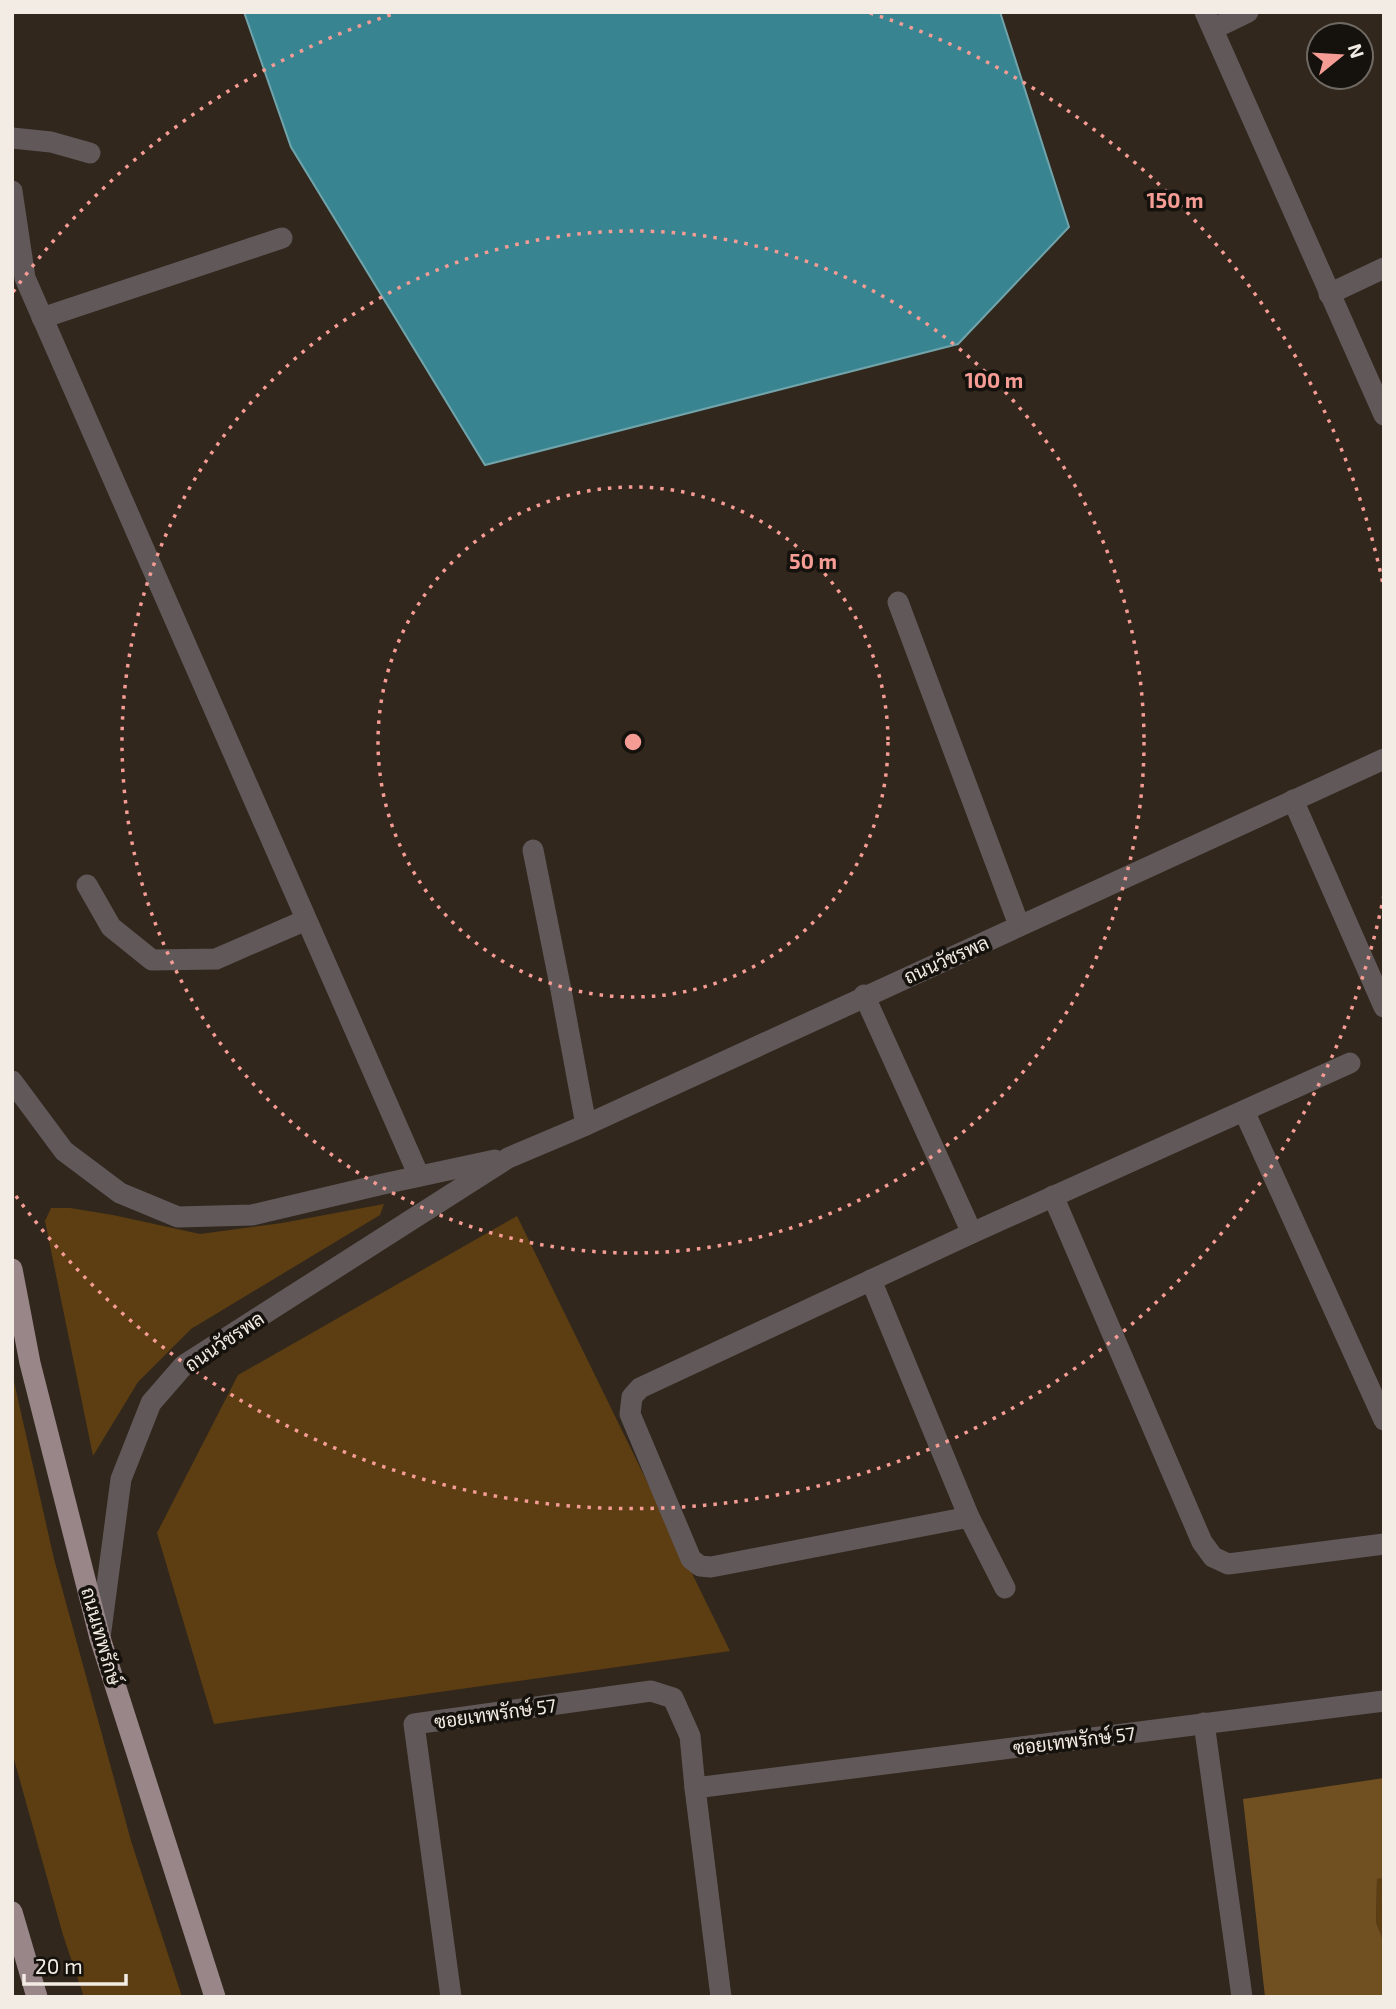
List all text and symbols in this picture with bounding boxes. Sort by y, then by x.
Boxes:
north arrow [1305,21,1375,91]
text: N [1344,41,1370,61]
text: 150 m [1147,187,1203,212]
text: 100 m [965,367,1023,392]
text: 50 m [789,548,837,573]
centre of rings [621,730,645,754]
street label: ถนนวัชรพล [900,930,992,988]
street label: ถนนวัชรพล [180,1306,268,1376]
street label: ถนนเทพรักษ์ [77,1585,127,1688]
street label: ซอยเทพรักษ์ 57 [433,1693,558,1733]
street label: ซอยเทพรักษ์ 57 [1012,1721,1137,1759]
scale bar [24,1942,126,1986]
text: 20 m [35,1953,83,1978]

